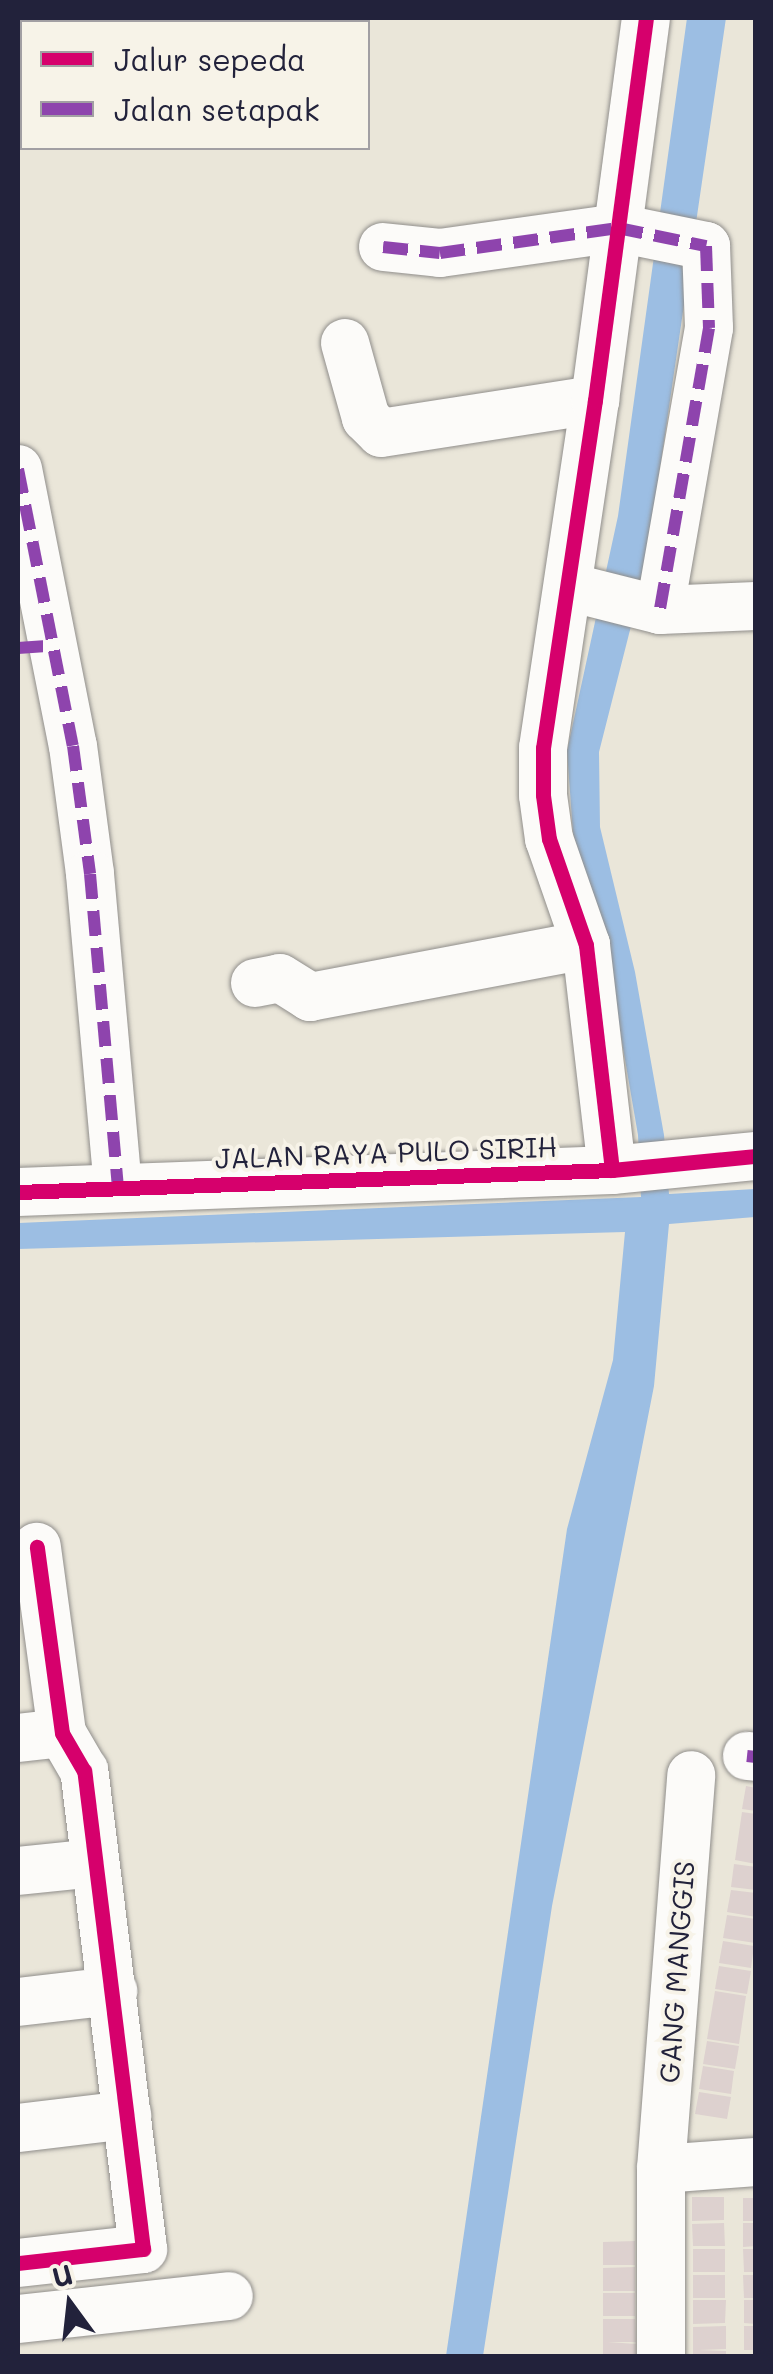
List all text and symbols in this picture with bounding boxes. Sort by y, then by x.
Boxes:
legend [20,20,370,150]
text: Jalur sepeda [114,39,306,79]
text: Jalan setapak [114,89,320,129]
street label: JALAN RAYA PULO SIRIH [214,1129,558,1175]
street label: GANG MANGGIS [651,1860,701,2084]
north arrow [20,2254,120,2354]
text: U [48,2255,76,2295]

